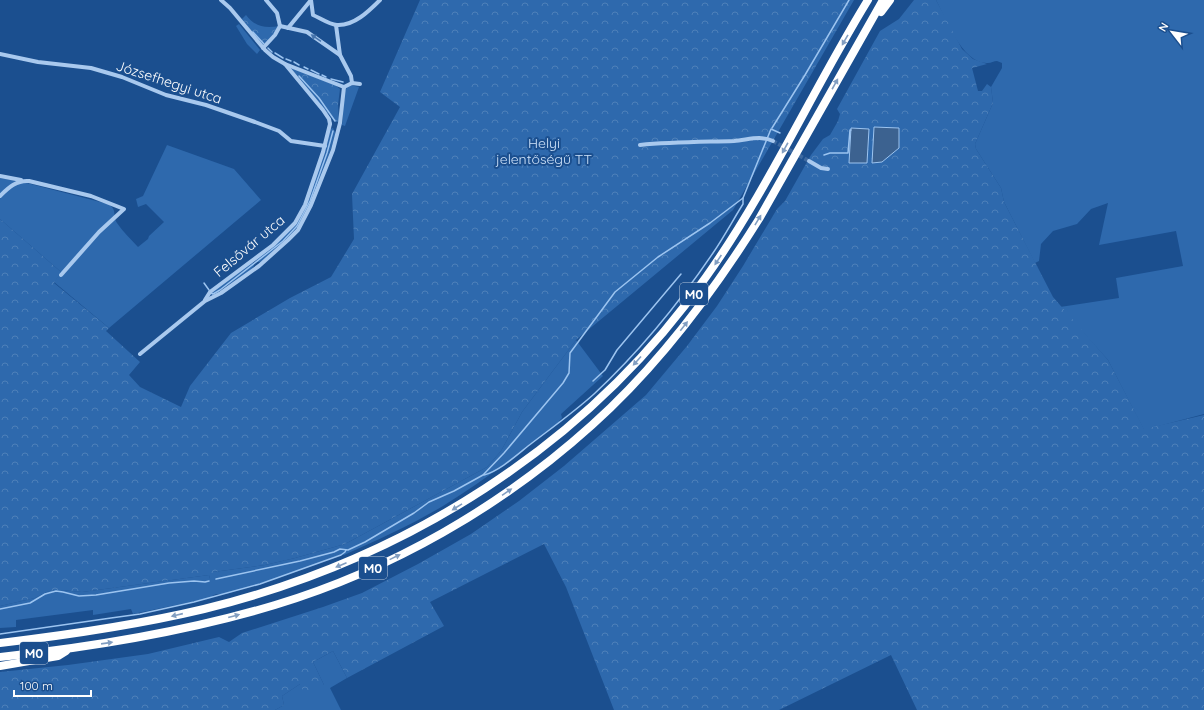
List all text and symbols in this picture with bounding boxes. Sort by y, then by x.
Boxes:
north arrow [1152,12,1192,52]
text: N [1155,20,1172,34]
one-way arrow [310,34,321,42]
one-way arrow [842,34,848,46]
street label: Józsefhegyi utca [114,56,224,108]
one-way arrow [832,78,839,90]
park label: Helyi jelentőségű TT [495,134,592,168]
one-way arrow [782,143,789,154]
street label: Felsővár utca [210,211,288,281]
one-way arrow [755,214,762,226]
one-way arrow [714,254,722,265]
road number: M0 [680,283,708,305]
one-way arrow [680,321,688,332]
one-way arrow [633,356,642,367]
one-way arrow [502,488,513,495]
one-way arrow [451,503,463,510]
one-way arrow [389,554,401,560]
road number: M0 [359,557,387,579]
one-way arrow [336,562,347,568]
one-way arrow [171,613,183,619]
one-way arrow [228,613,240,619]
one-way arrow [101,640,113,646]
road number: M0 [20,642,48,664]
scale bar [14,672,91,698]
text: 100 m [20,678,53,693]

